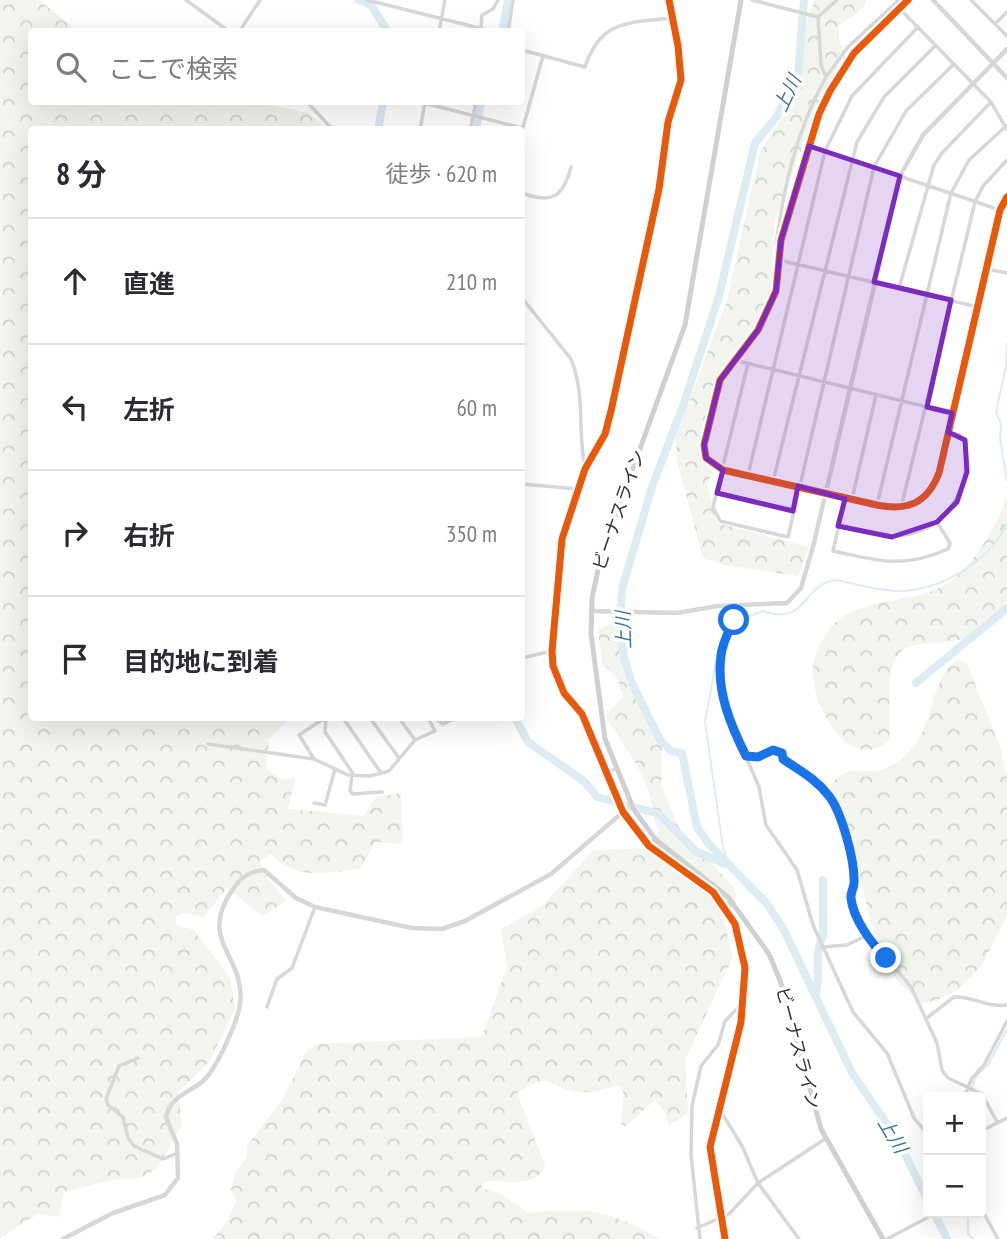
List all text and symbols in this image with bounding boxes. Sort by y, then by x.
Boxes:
search box [28,28,525,105]
icon: search [52,48,90,86]
text: ここで検索 [108,52,238,85]
water label: 上川 [768,69,807,115]
text: 8 分 [56,154,107,193]
text: 徒歩 · 620 m [385,159,497,188]
icon: ahead [56,262,94,300]
text: 直進 [123,267,175,300]
text: 210 m [446,267,497,296]
icon: left [56,388,94,426]
text: 左折 [123,393,175,426]
text: 60 m [456,393,497,422]
street label: ビーナスライン [587,447,650,573]
icon: right [56,514,94,552]
text: 右折 [123,519,175,552]
text: 350 m [446,519,497,548]
route start [718,604,749,635]
water label: 上川 [610,609,636,649]
icon: arrive [56,640,94,678]
text: 目的地に到着 [123,645,279,678]
route end [870,942,901,973]
street label: ビーナスライン [771,984,826,1112]
map controls [923,1092,986,1218]
button: + [923,1092,986,1155]
water label: 上川 [873,1113,914,1159]
button: − [923,1155,986,1218]

